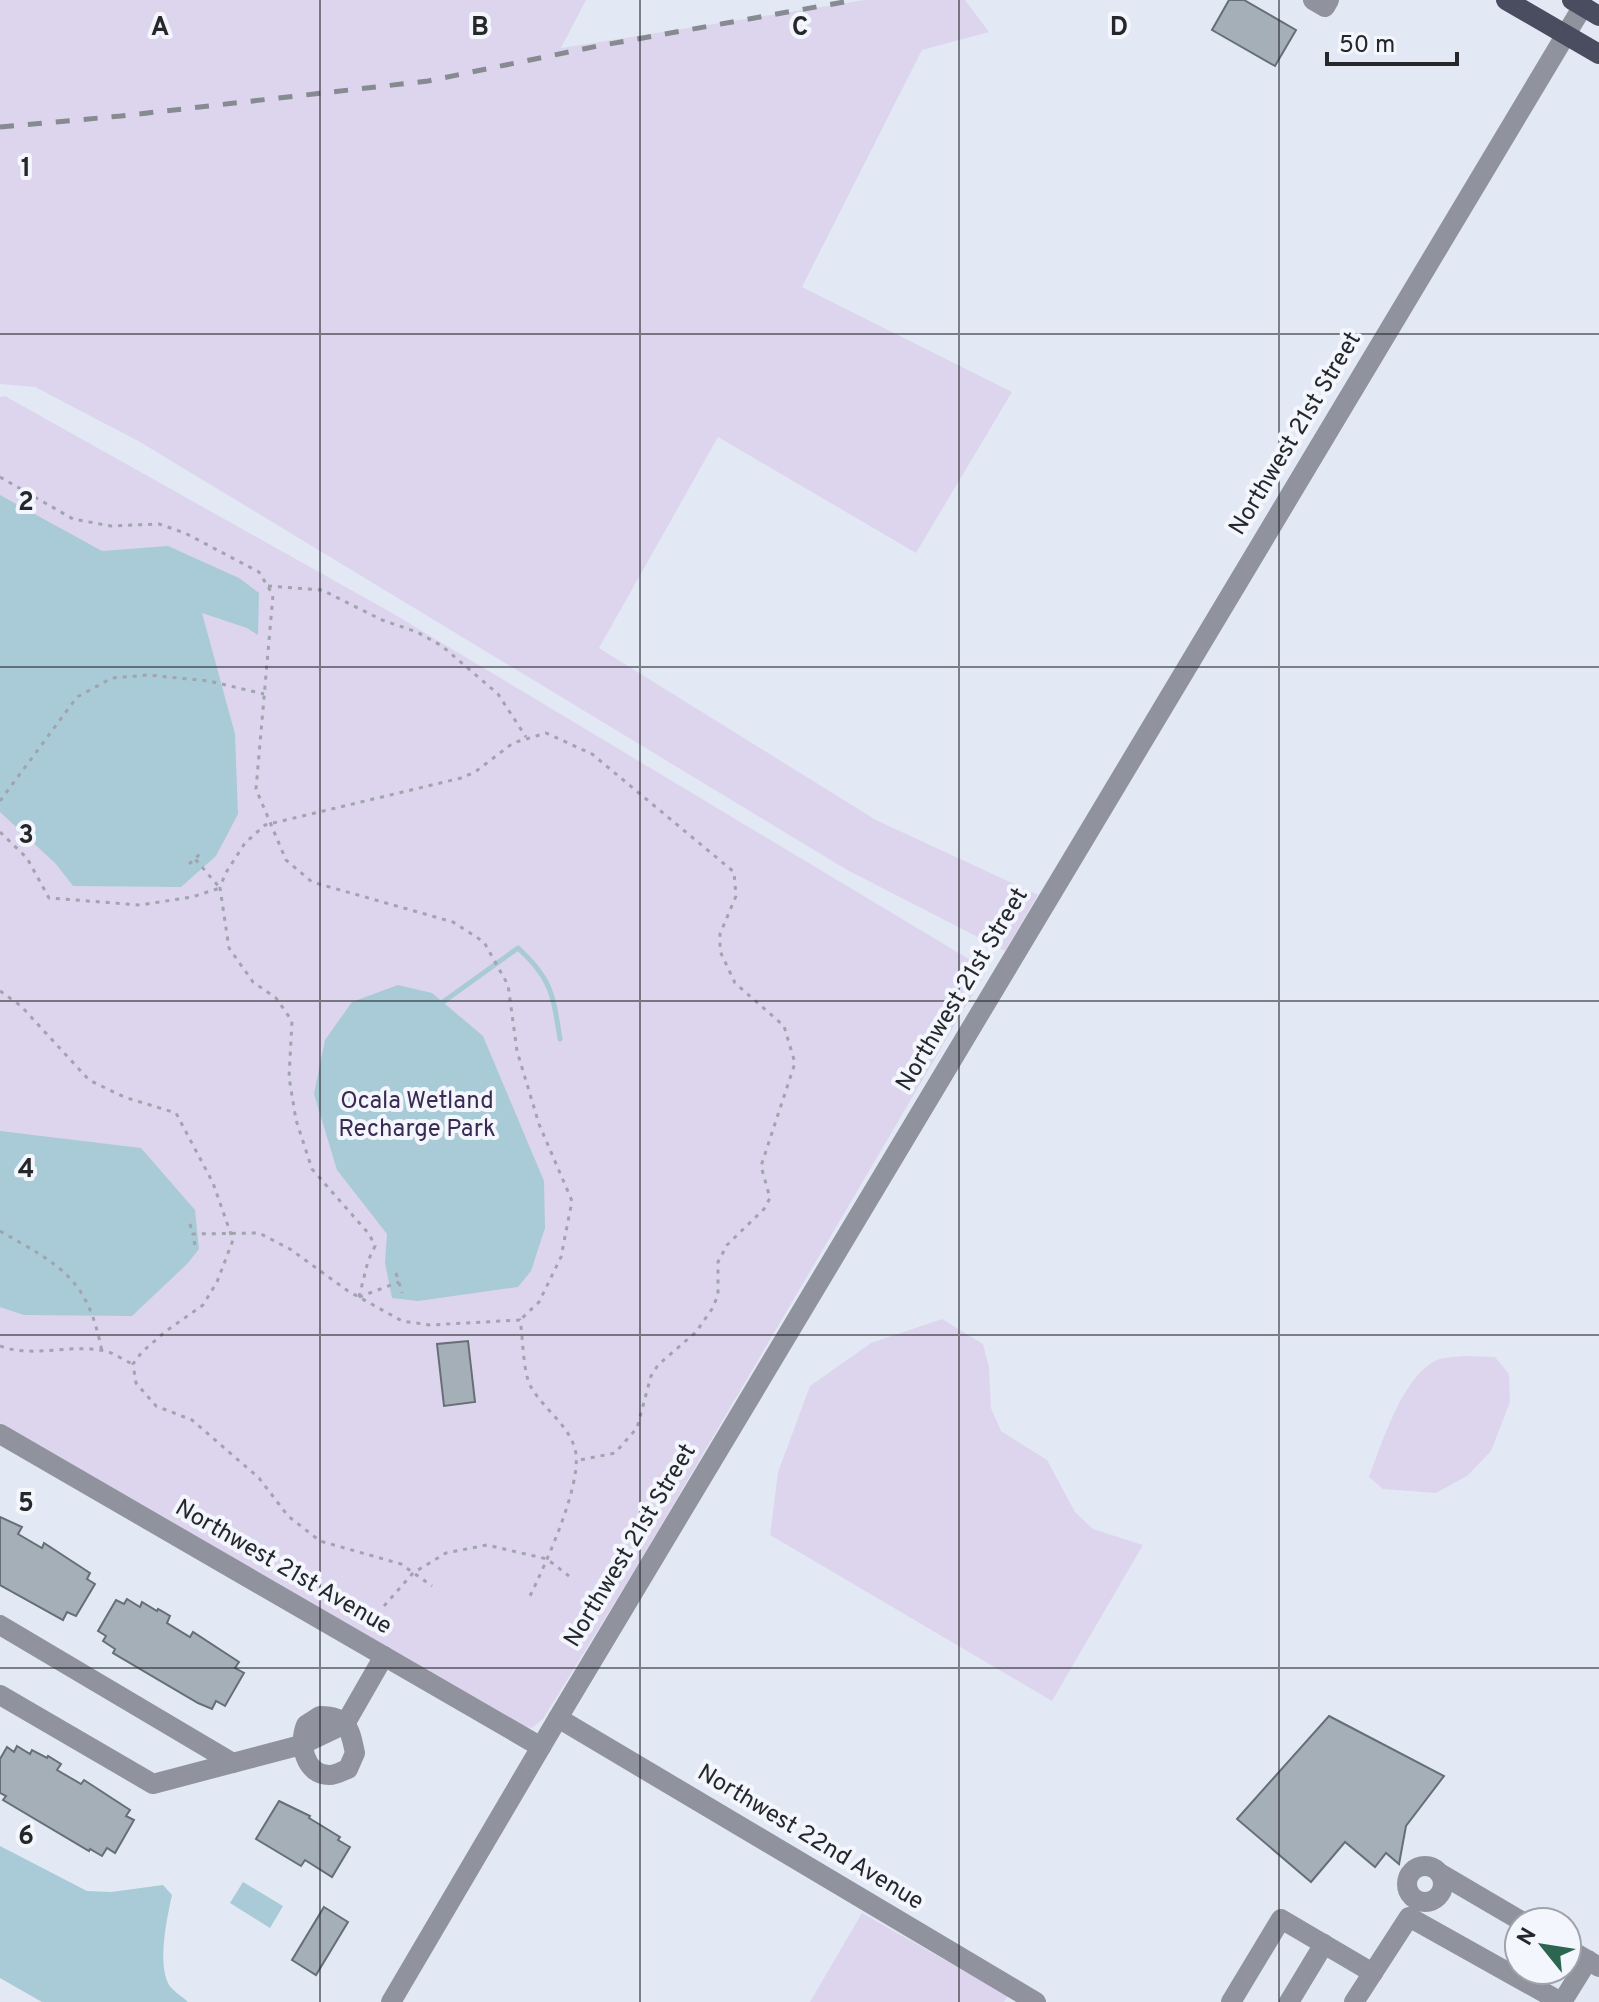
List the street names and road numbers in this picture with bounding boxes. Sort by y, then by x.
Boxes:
street label: Northwest 21st Street [1223,327,1369,541]
street label: Northwest 21st Street [890,883,1036,1097]
street label: Northwest 21st Street [558,1439,704,1653]
street label: Northwest 21st Avenue [169,1494,397,1642]
street label: Northwest 22nd Avenue [691,1758,929,1918]

